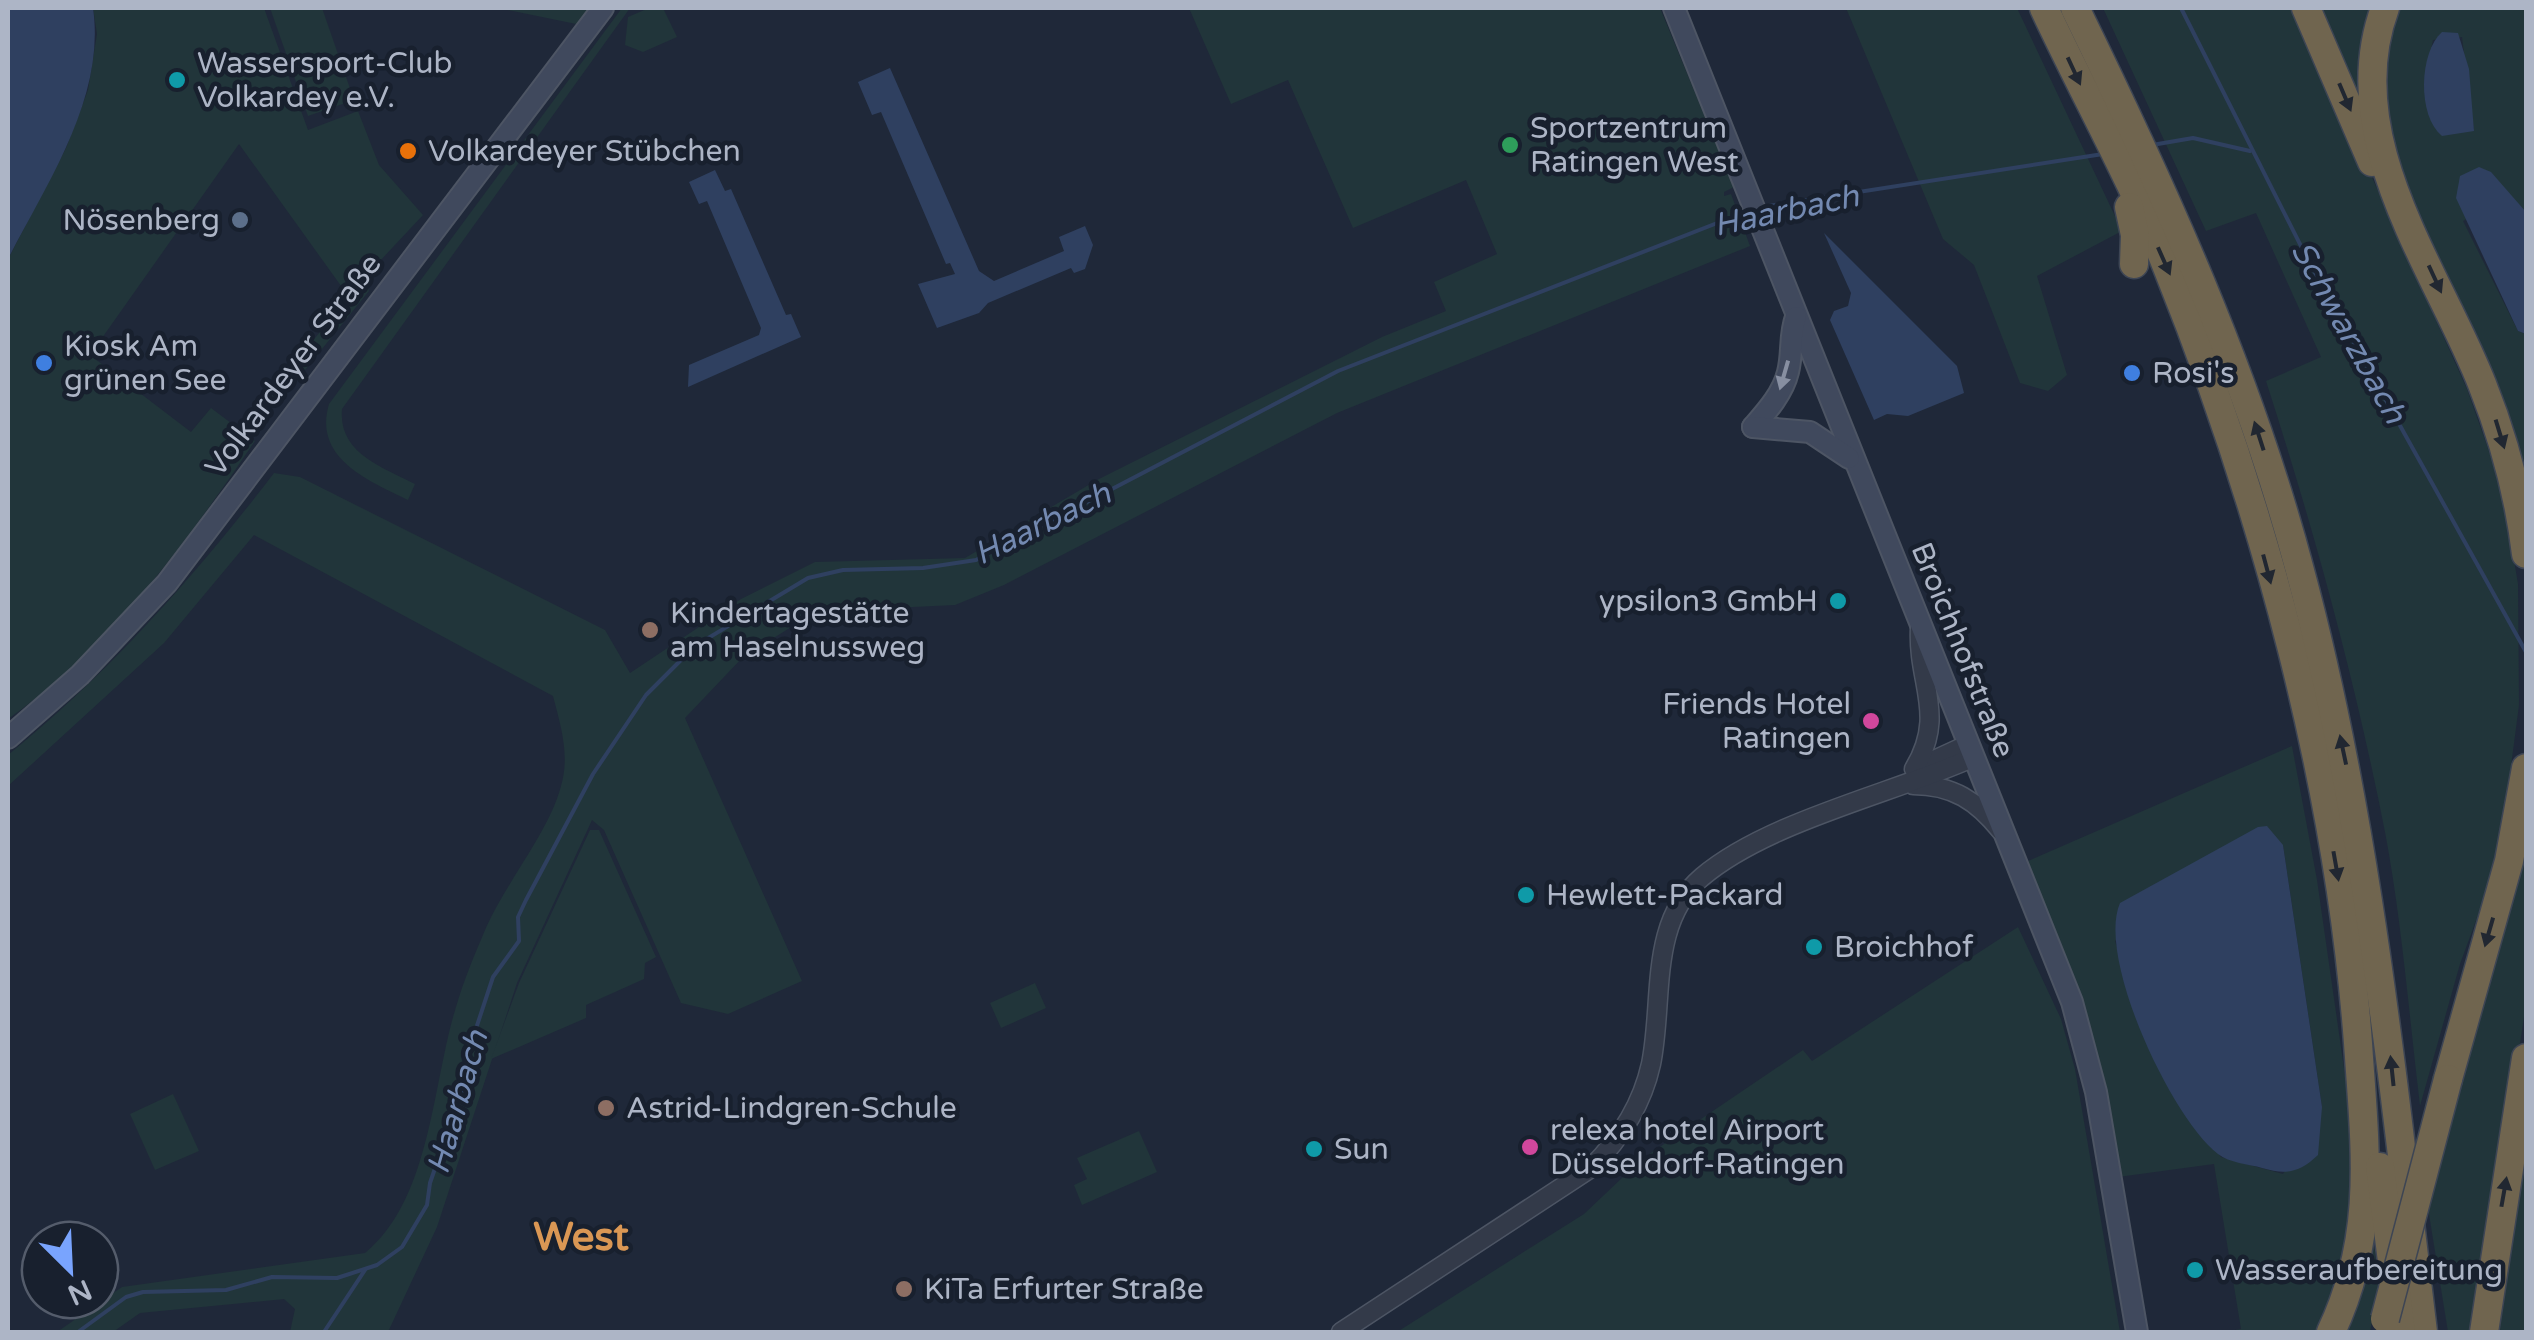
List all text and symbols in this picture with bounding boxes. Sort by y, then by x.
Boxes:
place label: Wassersport-Club Volkardey e.V. [197,45,453,116]
one-way arrow [2066,57,2082,86]
marker: Wassersport-Club Volkardey e.V. [166,69,188,91]
one-way arrow [2337,82,2353,112]
place label: Sportzentrum Ratingen West [1530,110,1739,181]
place label: Volkardeyer Stübchen [428,133,741,170]
marker: Sportzentrum Ratingen West [1499,134,1521,156]
marker: Volkardeyer Stübchen [397,140,419,162]
water label: Haarbach [1710,177,1864,245]
place label: Nösenberg [63,202,220,239]
marker: Nösenberg [229,209,251,231]
water label: Schwarzbach [2283,235,2414,431]
one-way arrow [2156,246,2172,276]
street label: Volkardeyer Straße [197,247,389,484]
one-way arrow [2427,265,2444,294]
place label: Kiosk Am grünen See [64,328,226,399]
marker: Kiosk Am grünen See [33,352,55,374]
place label: Rosi's [2152,355,2235,392]
one-way arrow [1776,360,1792,391]
marker: Rosi's [2121,362,2143,384]
one-way arrow [2493,419,2508,449]
one-way arrow [2250,421,2265,451]
water label: Haarbach [968,474,1118,573]
street label: Broichhofstraße [1903,537,2023,763]
one-way arrow [2260,554,2276,585]
place label: ypsilon3 GmbH [1599,583,1818,620]
marker: ypsilon3 GmbH [1827,590,1849,612]
place label: Kindertagestätte am Haselnussweg [670,595,925,666]
marker: Kindertagestätte am Haselnussweg [639,619,661,641]
place label: Friends Hotel Ratingen [1662,686,1851,757]
marker: Friends Hotel Ratingen [1860,710,1882,732]
one-way arrow [2335,734,2350,765]
one-way arrow [2329,850,2345,882]
place label: Hewlett-Packard [1546,877,1784,914]
marker: Hewlett-Packard [1515,884,1537,906]
one-way arrow [2481,916,2497,947]
place label: Broichhof [1834,929,1974,966]
marker: Broichhof [1803,936,1825,958]
water label: Haarbach [419,1025,497,1178]
one-way arrow [2384,1054,2400,1086]
place label: Astrid-Lindgren-Schule [626,1090,957,1127]
marker: Astrid-Lindgren-Schule [595,1097,617,1119]
place label: relexa hotel Airport Düsseldorf-Ratingen [1550,1112,1844,1183]
place label: Sun [1334,1131,1389,1168]
marker: relexa hotel Airport Düsseldorf-Ratingen [1519,1136,1541,1158]
marker: Sun [1303,1138,1325,1160]
one-way arrow [2497,1176,2512,1207]
district label: West [533,1213,630,1261]
north arrow [20,1220,120,1320]
place label: Wasseraufbereitung [2215,1252,2503,1289]
marker: Wasseraufbereitung [2184,1259,2206,1281]
place label: KiTa Erfurter Straße [924,1271,1204,1308]
text: N [63,1272,97,1312]
marker: KiTa Erfurter Straße [893,1278,915,1300]

